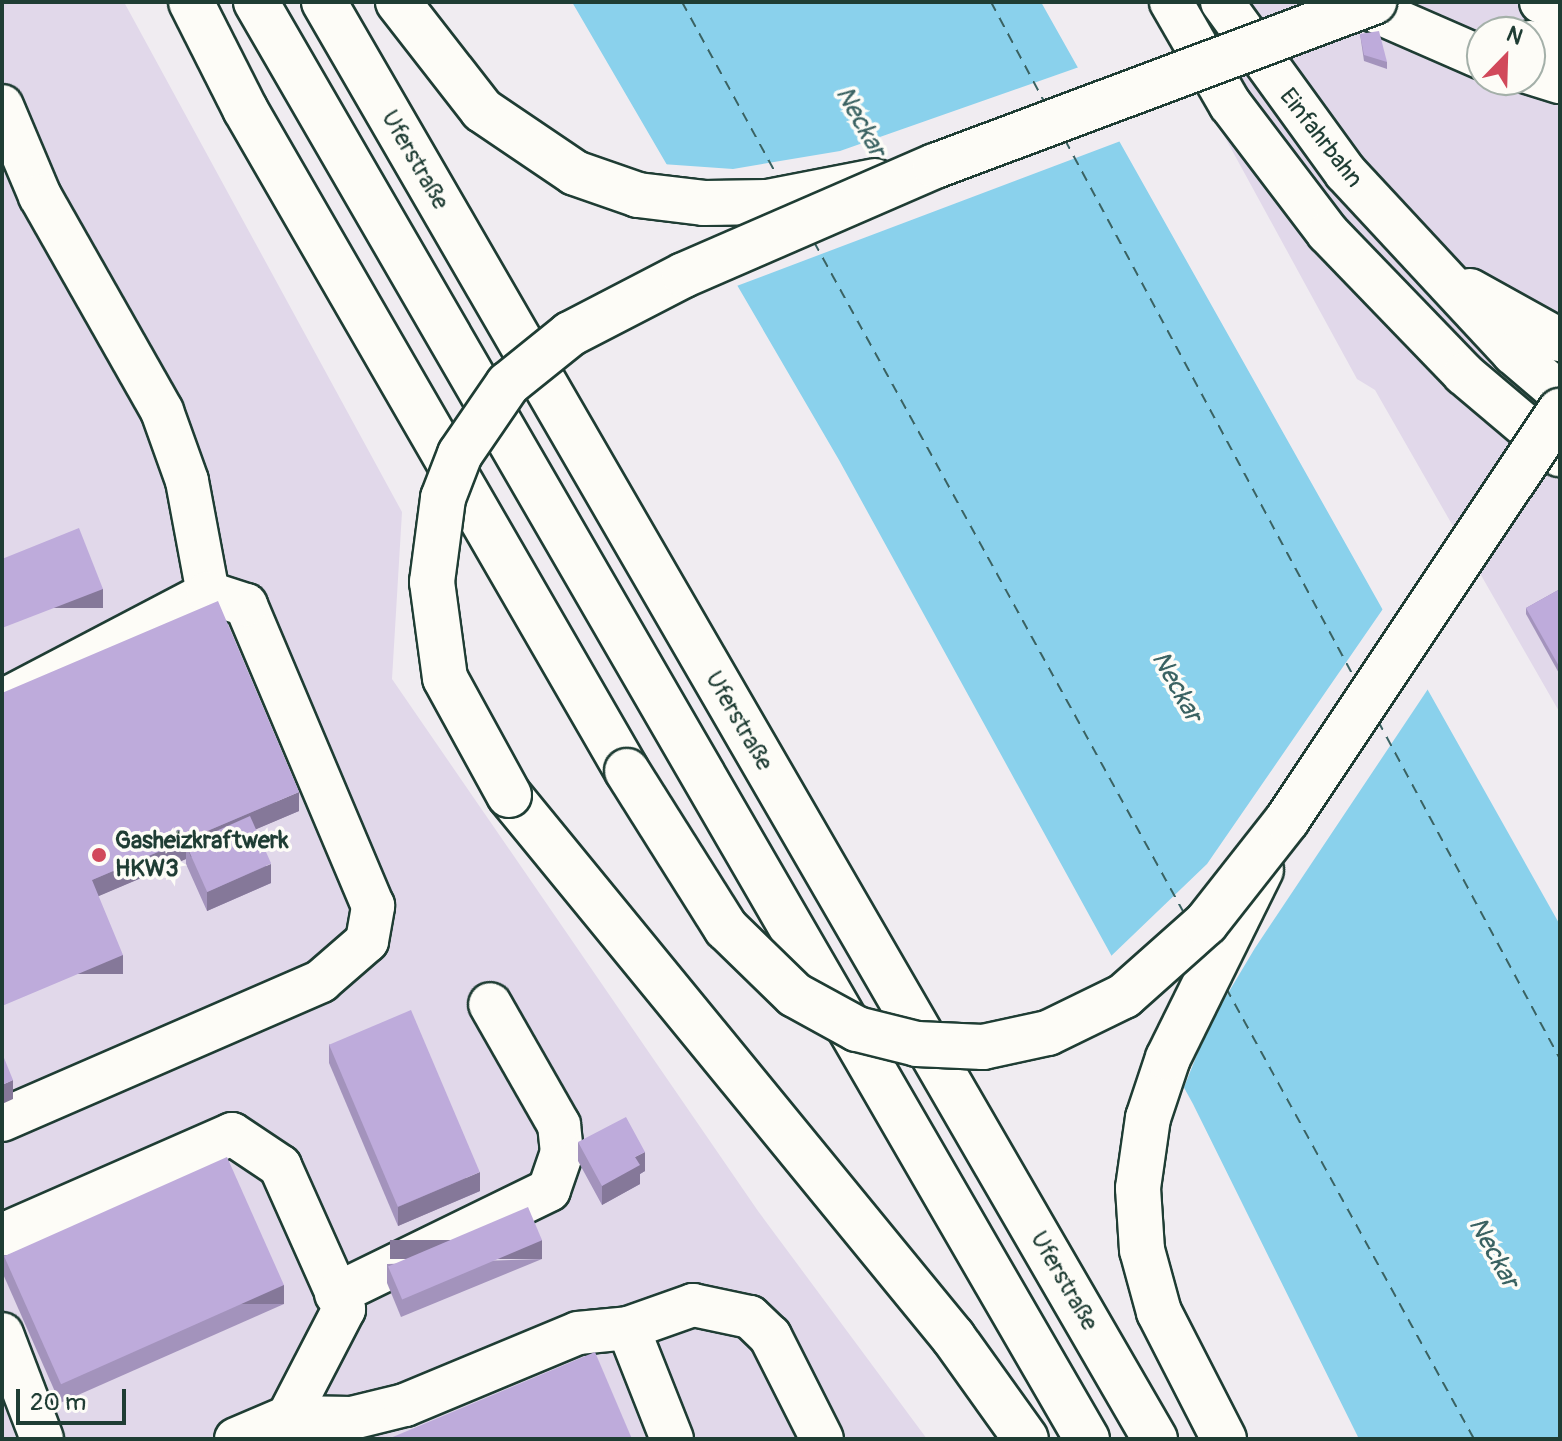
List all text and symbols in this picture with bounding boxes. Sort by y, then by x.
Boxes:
north arrow [1466,16,1546,96]
text: N [1502,20,1527,52]
water label: Neckar [828,81,892,163]
street label: Einfahrbahn [1273,83,1369,193]
street label: Uferstraße [375,105,455,215]
water label: Neckar [1144,646,1208,728]
street label: Uferstraße [699,666,779,776]
place label: Gasheizkraftwerk HKW3 [115,827,288,883]
marker: Gasheizkraftwerk HKW3 [90,846,108,864]
water label: Neckar [1461,1212,1525,1294]
street label: Uferstraße [1024,1226,1104,1336]
scale bar [20,1373,130,1423]
text: 20 m [30,1388,86,1417]

